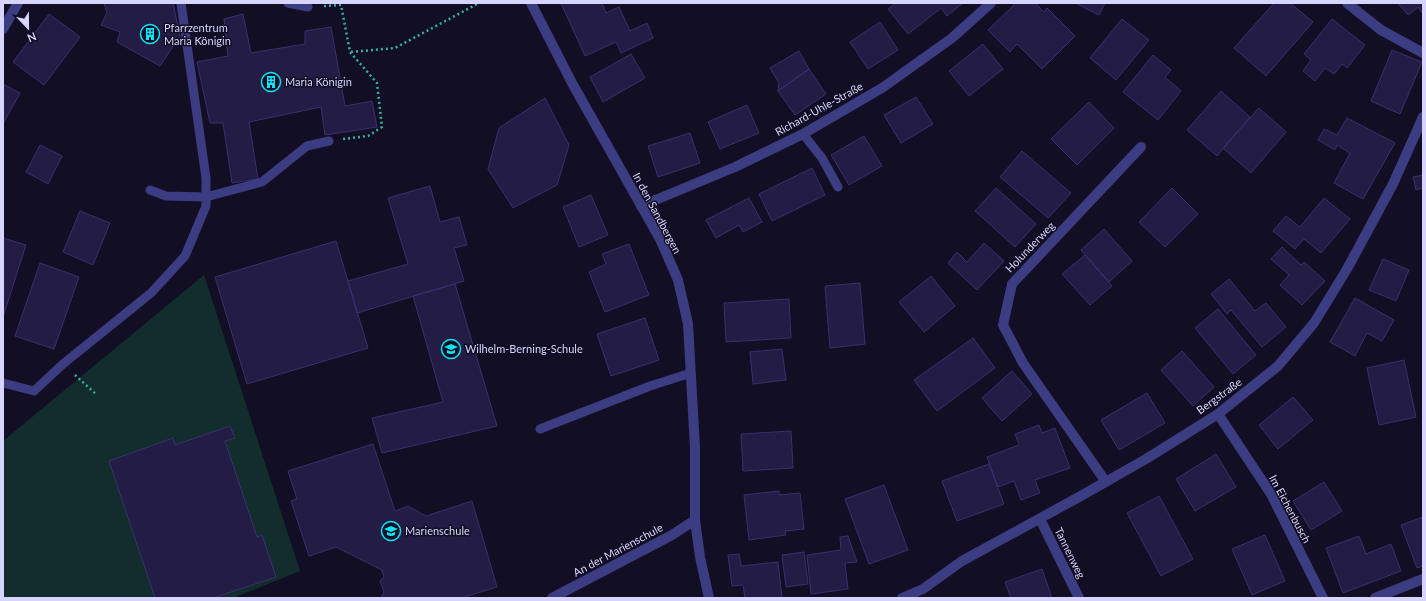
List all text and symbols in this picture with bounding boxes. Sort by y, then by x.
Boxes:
north arrow [8,8,48,48]
place label: Pfarrzentrum Maria Königin [164,21,231,47]
building icon: Pfarrzentrum Maria Königin [139,23,161,45]
text: N [26,30,38,45]
building icon: Maria Königin [260,71,282,93]
place label: Maria Königin [285,75,352,88]
street label: Richard-Uhle-Straße [773,79,865,138]
street label: In den Sandbergen [631,170,684,256]
street label: Holunderweg [1002,218,1057,275]
school or university icon: Wilhelm-Berning-Schule [440,338,462,360]
place label: Wilhelm-Berning-Schule [465,342,583,355]
street label: Bergstraße [1194,375,1244,416]
street label: Im Eichenbusch [1267,472,1314,545]
school or university icon: Marienschule [380,520,402,542]
street label: An der Marienschule [571,520,665,579]
place label: Marienschule [405,524,470,537]
street label: Tannenweg [1053,525,1088,581]

